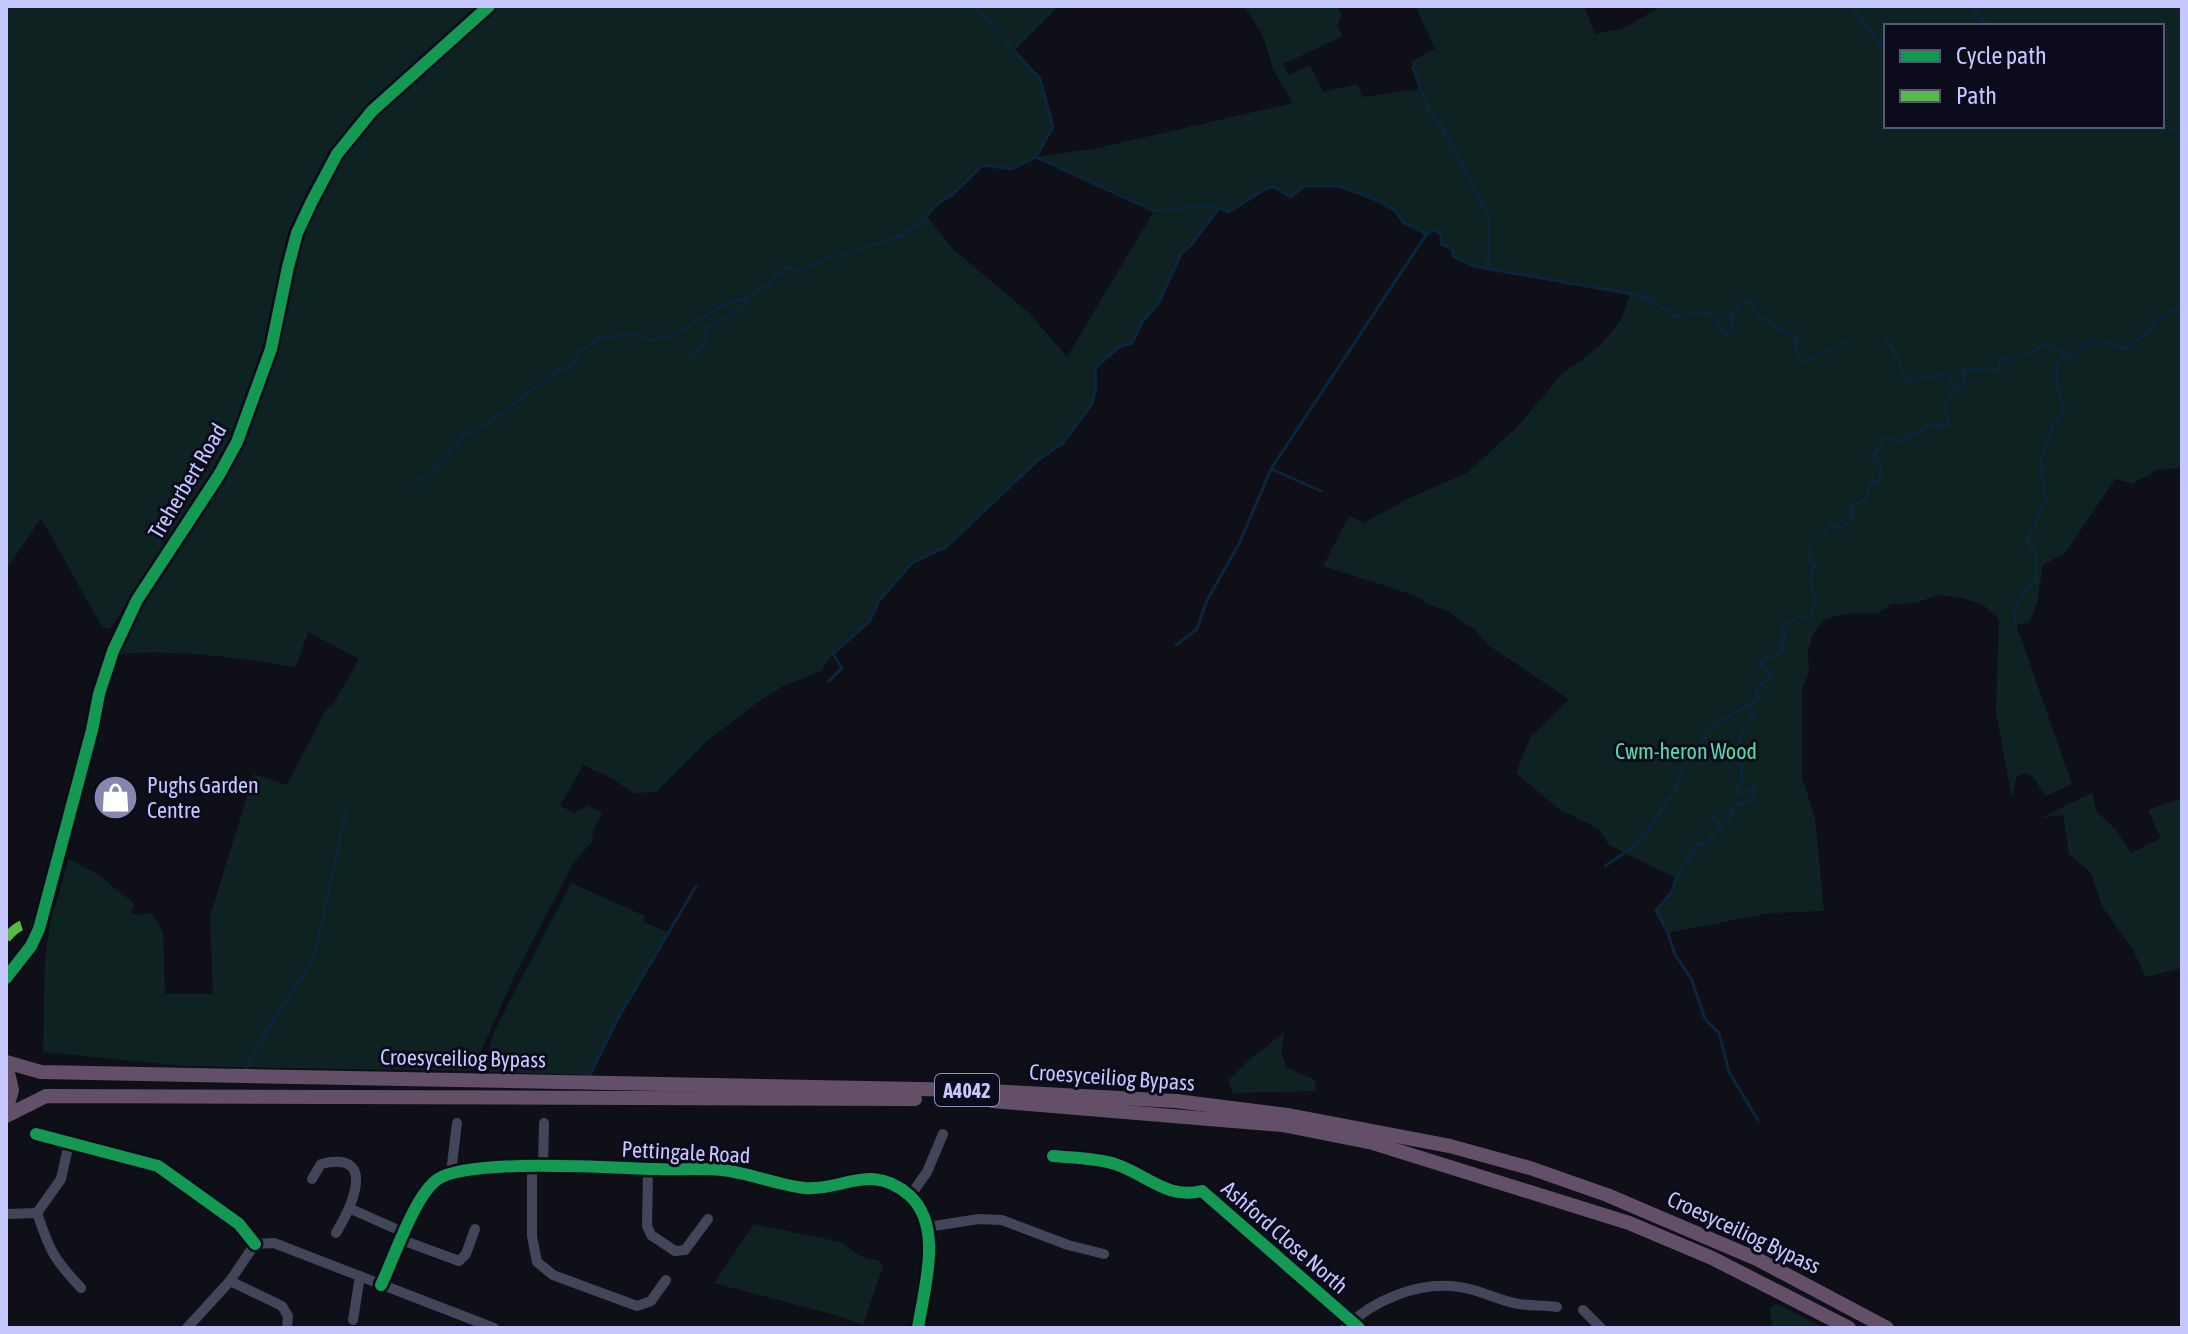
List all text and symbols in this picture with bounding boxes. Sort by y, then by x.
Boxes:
legend [1884,24,2164,128]
text: Cycle path [1956,42,2047,69]
text: Path [1956,82,1997,109]
street label: Treherbert Road [142,419,232,543]
park label: Cwm-heron Wood [1615,738,1757,764]
place label: Pughs Garden Centre [147,772,259,823]
shop icon: Pughs Garden Centre [92,774,140,822]
street label: Croesyceiliog Bypass [380,1044,546,1072]
street label: Croesyceiliog Bypass [1028,1058,1196,1096]
road number: A4042 [935,1074,999,1106]
street label: Pettingale Road [621,1136,751,1168]
street label: Ashford Close North [1217,1175,1353,1299]
street label: Croesyceiliog Bypass [1663,1185,1825,1279]

